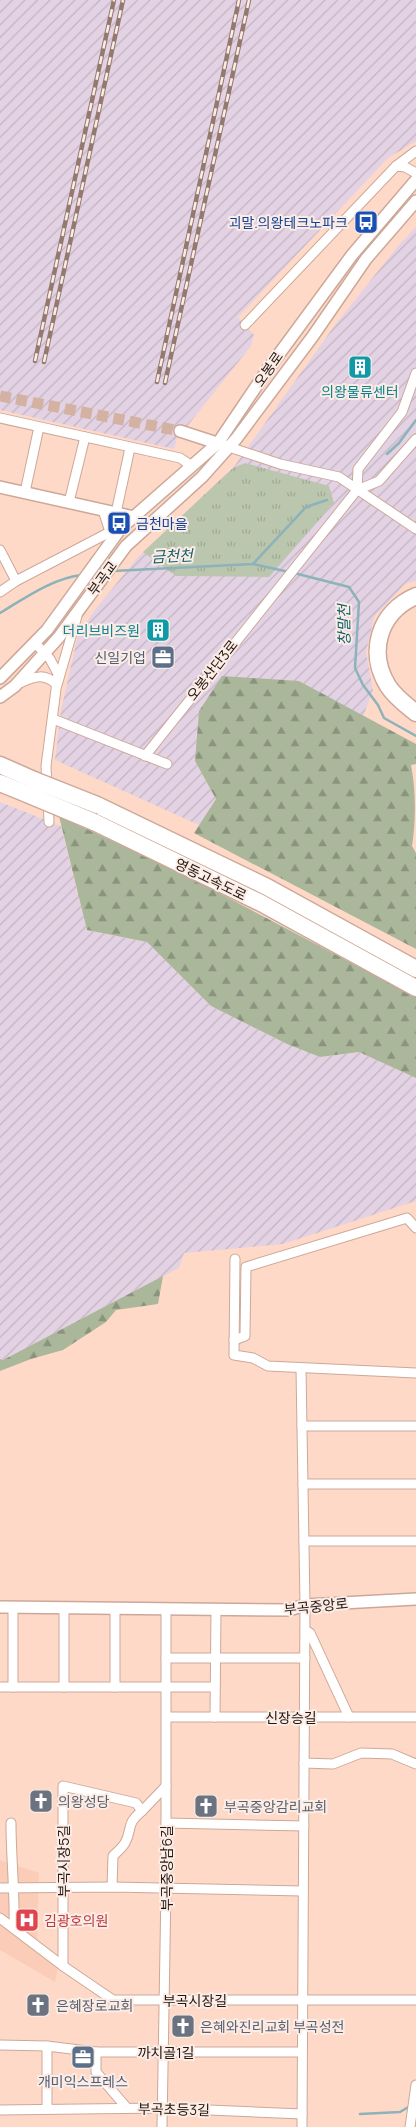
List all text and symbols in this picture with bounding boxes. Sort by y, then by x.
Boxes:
bus stop icon: 괴말.의왕테크노파크 [353,209,379,235]
place label: 괴말.의왕테크노파크 [229,213,348,232]
street label: 오봉로 [249,348,287,390]
building icon: 의왕물류센터 [347,354,373,380]
place label: 의왕물류센터 [321,382,399,401]
bus stop icon: 금천마을 [106,510,132,536]
place label: 금천마을 [136,514,188,533]
water label: 금천천 [151,544,195,568]
street label: 부곡교 [83,557,121,599]
water label: 창말천 [333,602,355,646]
building icon: 더리브비즈원 [145,617,171,643]
place label: 더리브비즈원 [63,621,140,640]
street label: 오봉산단3로 [182,636,242,704]
office icon: 신일기업 [150,644,176,670]
place label: 신일기업 [94,648,146,667]
street label: 영동고속도로 [172,854,250,905]
street label: 부곡중앙로 [283,1593,349,1619]
street label: 신장승길 [265,1708,317,1727]
church icon: 의왕성당 [28,1788,54,1814]
place label: 의왕성당 [58,1792,110,1811]
church icon: 부곡중앙감리교회 [193,1793,219,1819]
place label: 부곡중앙감리교회 [224,1797,327,1816]
street label: 부곡시장5길 [54,1825,73,1897]
street label: 부곡중앙남6길 [157,1825,176,1911]
hospital icon: 김광호의원 [14,1907,40,1933]
place label: 김광호의원 [44,1911,108,1930]
street label: 부곡시장길 [163,1991,227,2010]
church icon: 은혜장로교회 [25,1992,51,2018]
place label: 은혜장로교회 [56,1996,133,2015]
church icon: 은혜와진리교회 부곡성전 [170,2013,196,2039]
place label: 은혜와진리교회 부곡성전 [200,2017,344,2036]
street label: 까치골1길 [138,2043,194,2062]
office icon: 개미익스프레스 [70,2044,96,2070]
place label: 개미익스프레스 [38,2072,128,2091]
street label: 부곡초등3길 [138,2099,210,2119]

